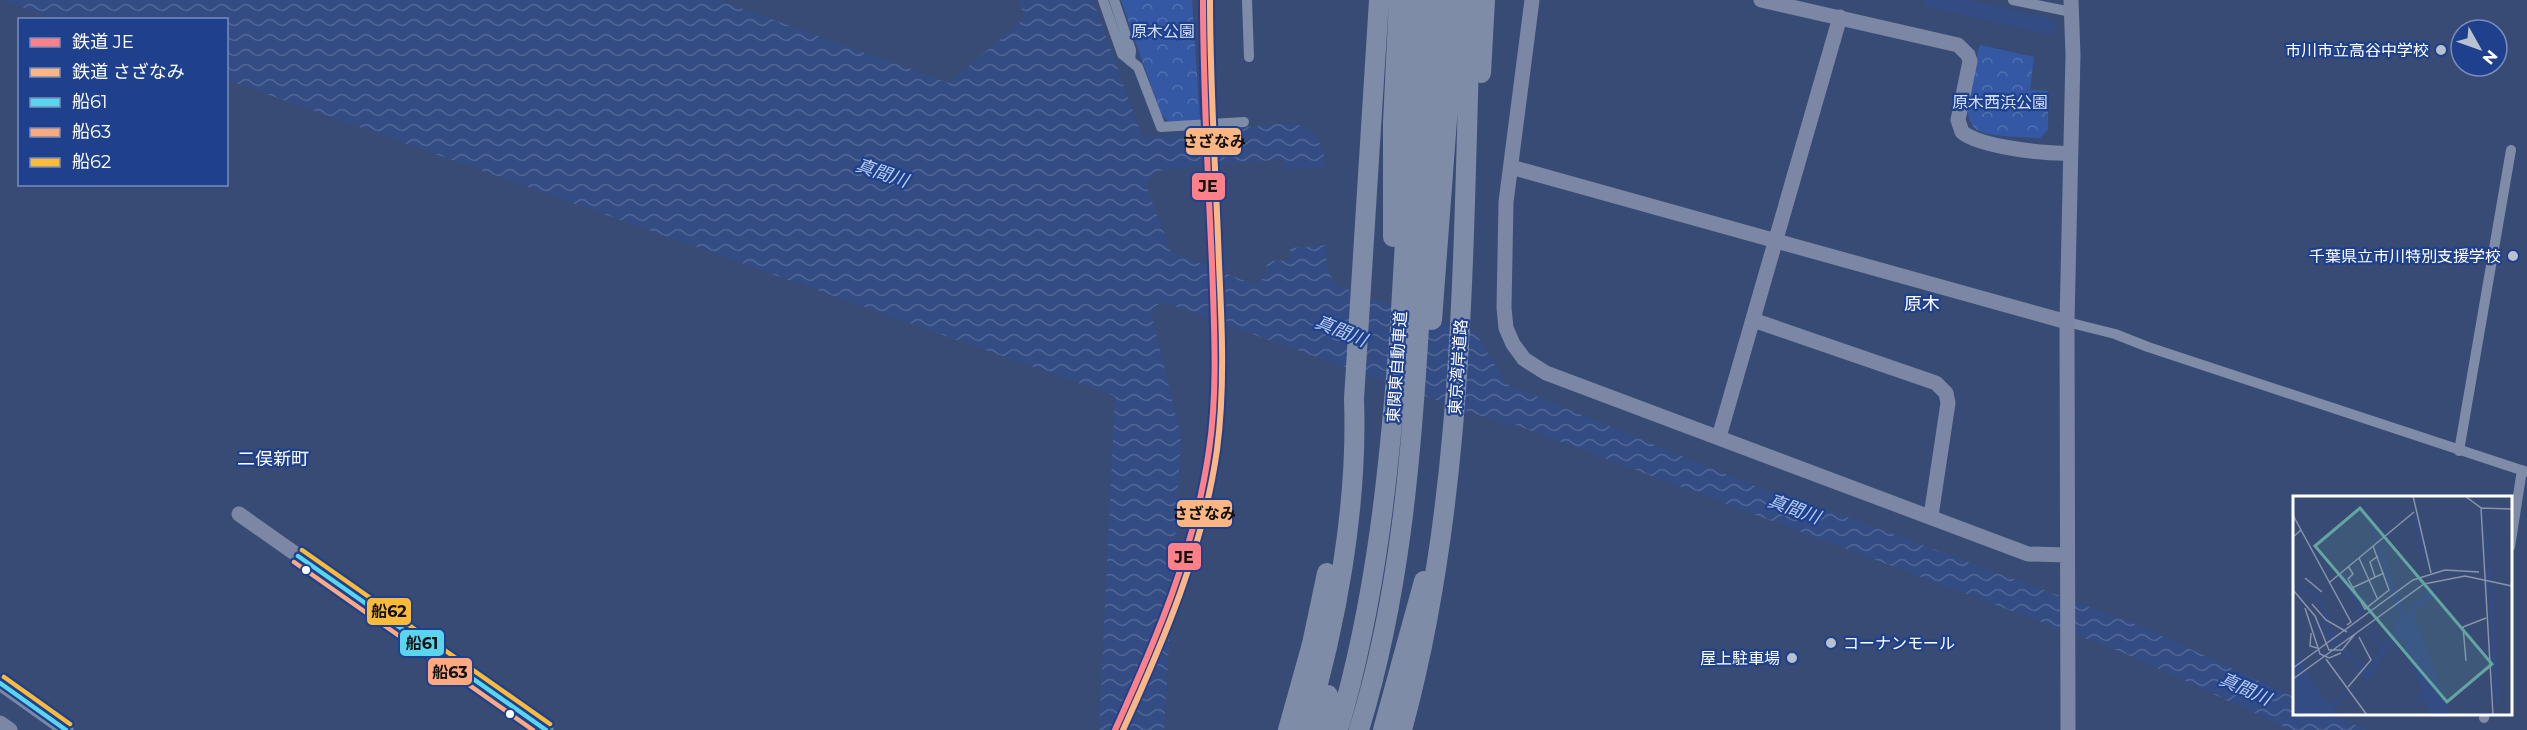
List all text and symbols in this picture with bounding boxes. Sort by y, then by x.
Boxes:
legend [18,18,228,186]
north arrow [2449,18,2509,78]
park label: 原木公園 [1131,22,1195,41]
text: 鉄道 JE [72,31,134,53]
place label: 市川市立高谷中学校 [2285,41,2429,60]
marker: 市川市立高谷中学校 [2434,43,2448,57]
text: N [2479,46,2502,68]
text: 鉄道 さざなみ [72,61,185,83]
text: 船61 [72,91,107,113]
park label: 原木西浜公園 [1952,93,2048,112]
text: 船63 [72,121,111,143]
line badge: さざなみ [1185,127,1242,156]
text: さざなみ [1182,132,1246,151]
text: 船62 [72,151,111,173]
water label: 真間川 [853,154,913,193]
line badge: JE [1191,172,1226,201]
text: JE [1197,177,1218,196]
place label: 千葉県立市川特別支援学校 [2309,247,2501,266]
marker: 千葉県立市川特別支援学校 [2506,249,2520,263]
district label: 原木 [1904,293,1940,315]
street label: 東関東自動車道 [1384,310,1410,424]
water label: 真間川 [1312,311,1372,352]
street label: 東京湾岸道路 [1445,318,1471,416]
district label: 二俣新町 [237,448,309,470]
water label: 真間川 [1765,489,1825,529]
inset map [2293,496,2512,715]
line badge: さざなみ [1176,499,1233,528]
text: さざなみ [1172,504,1236,523]
line badge: JE [1167,542,1202,571]
text: JE [1173,548,1194,567]
unlabelled marker [300,564,312,576]
line badge: 船62 [366,597,412,626]
text: 船62 [371,602,407,621]
line badge: 船61 [399,629,445,657]
text: 船61 [406,634,438,653]
place label: コーナンモール [1843,634,1955,653]
marker: コーナンモール [1824,636,1838,650]
place label: 屋上駐車場 [1700,649,1780,668]
marker: 屋上駐車場 [1785,651,1799,665]
line badge: 船63 [427,657,473,686]
text: 船63 [432,663,468,682]
water label: 真間川 [2216,668,2276,711]
unlabelled marker [504,708,516,720]

